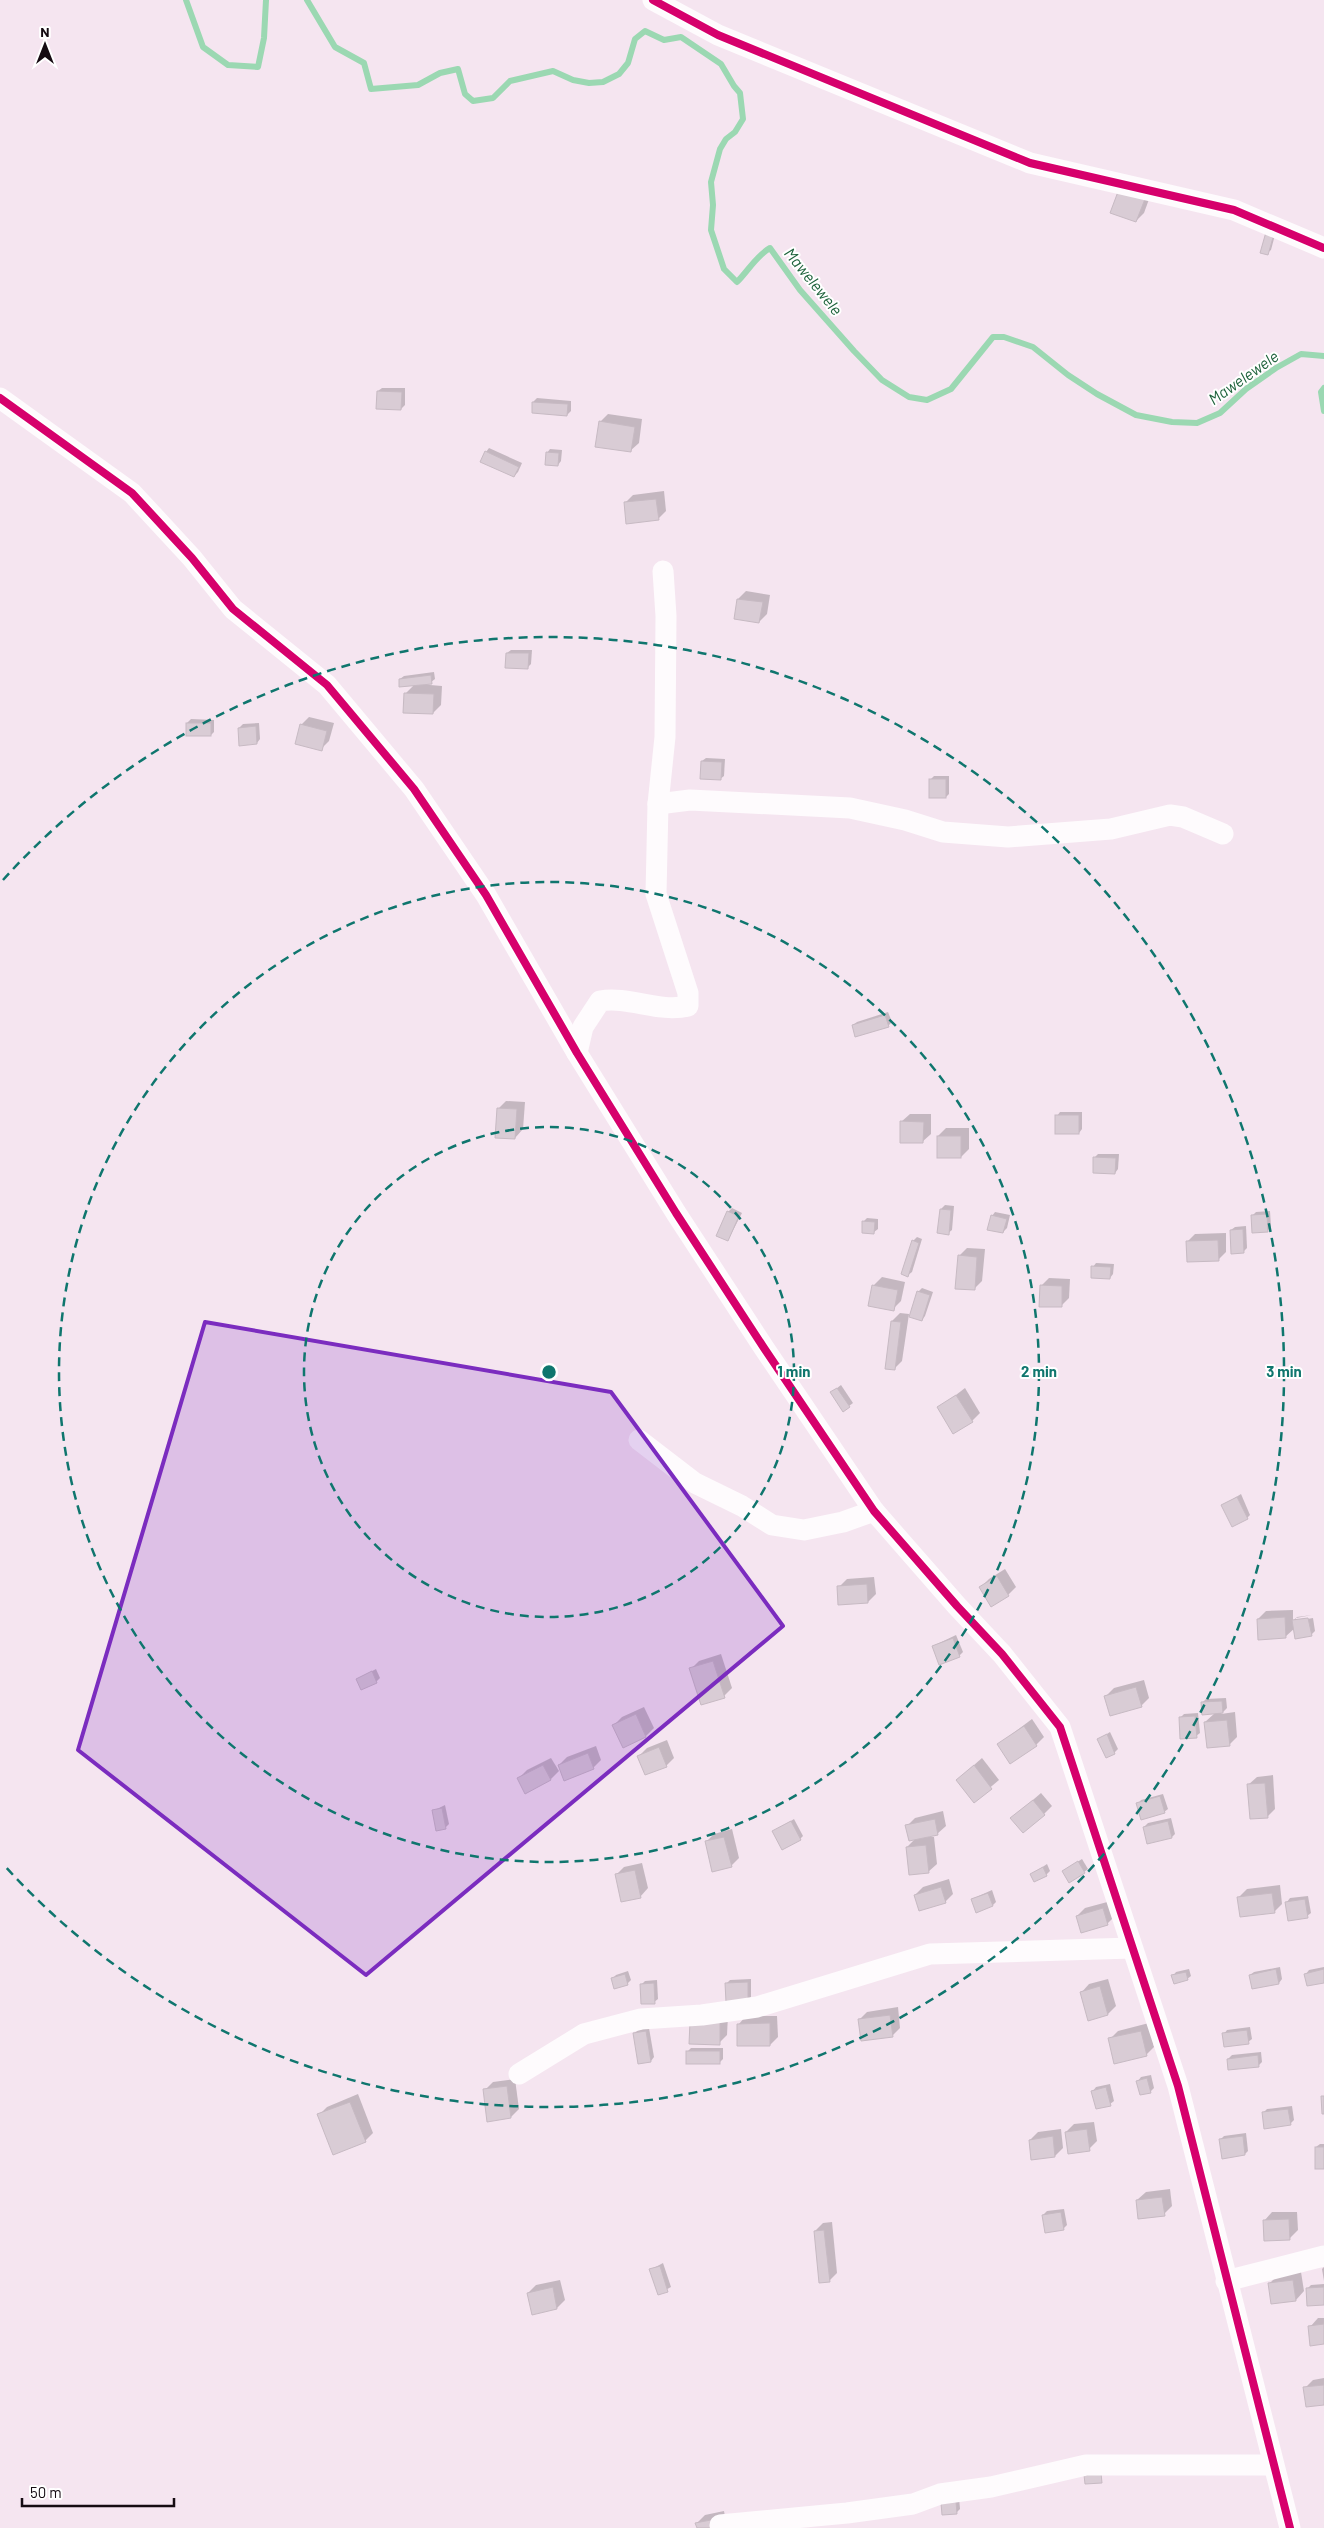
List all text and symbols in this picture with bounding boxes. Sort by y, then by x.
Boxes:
north arrow [20,20,70,70]
text: N [40,23,50,40]
water label: Mawelewele [781,243,847,319]
water label: Mawelewele [1204,346,1282,408]
text: 1 min [778,1362,810,1380]
text: 2 min [1021,1362,1057,1380]
text: 3 min [1266,1362,1302,1380]
centre of rings [540,1363,558,1381]
scale bar [22,2476,175,2508]
text: 50 m [30,2483,62,2501]

